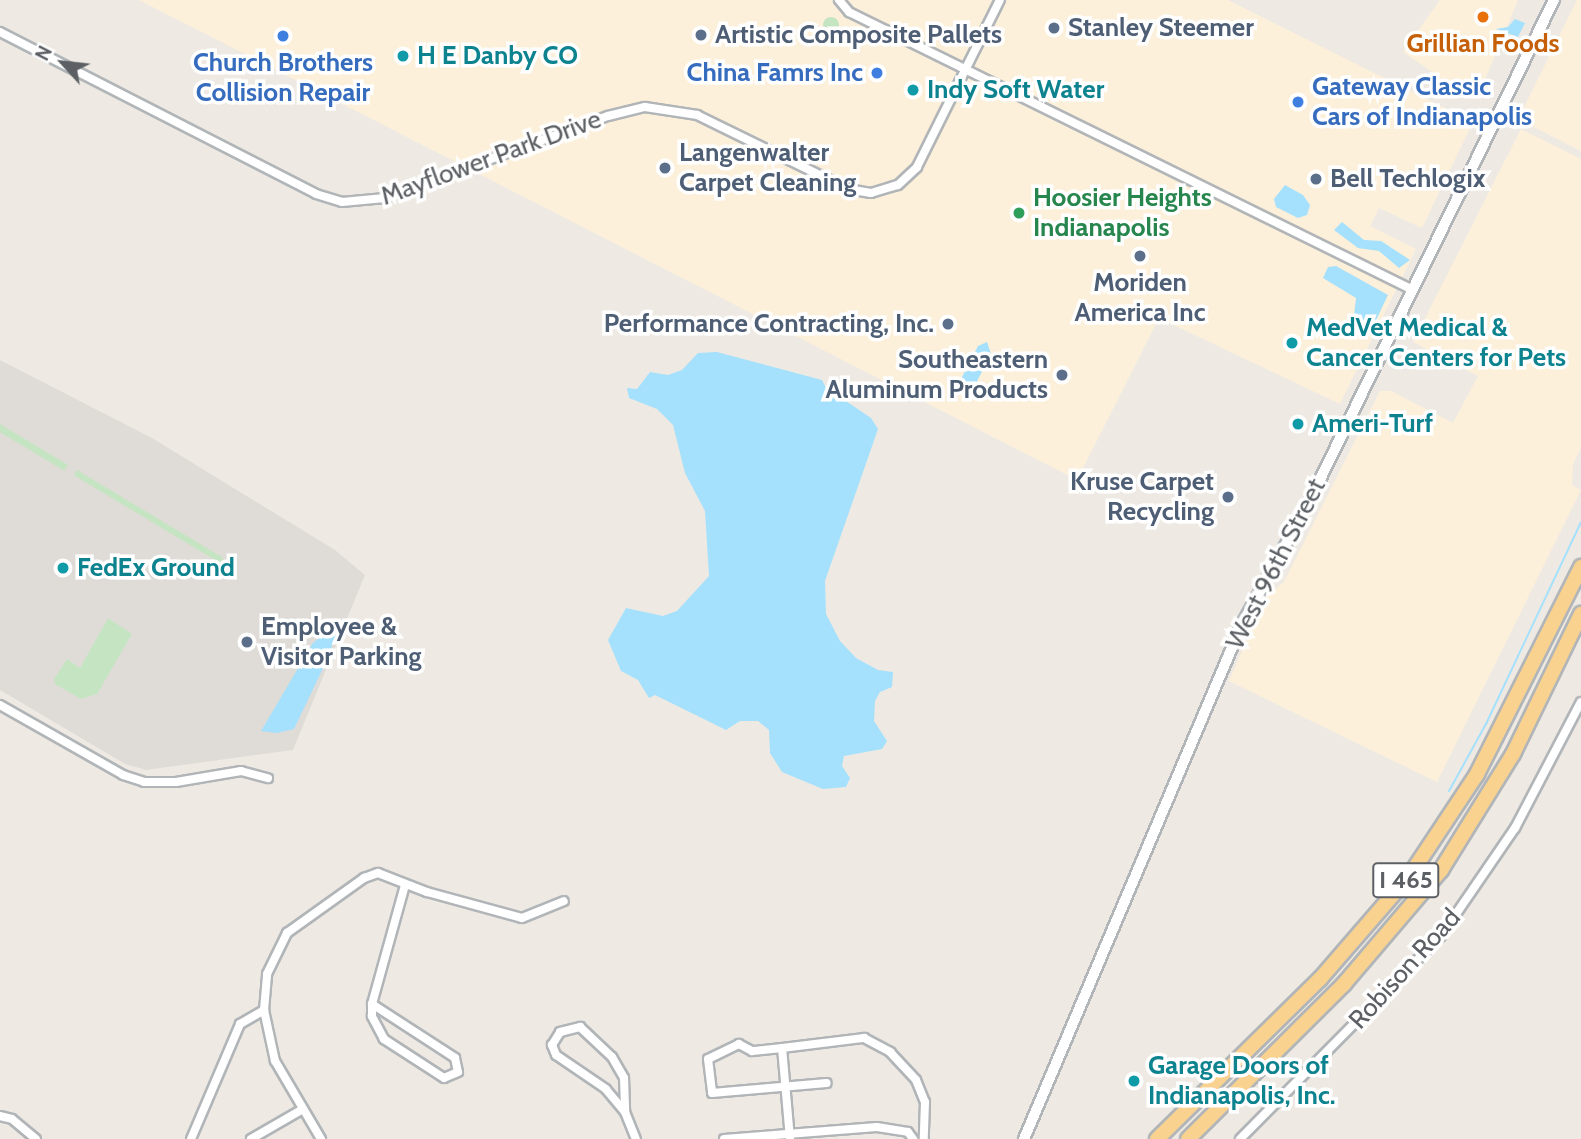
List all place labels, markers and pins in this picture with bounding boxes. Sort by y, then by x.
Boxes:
marker: Grillian Foods [1475,9,1491,25]
place label: Stanley Steemer [1068,12,1254,44]
place label: Artistic Composite Pallets [715,19,1002,51]
marker: Stanley Steemer [1046,20,1062,36]
marker: Artistic Composite Pallets [693,27,709,43]
marker: Church Brothers Collision Repair [275,28,291,44]
place label: Grillian Foods [1406,28,1560,60]
place label: H E Danby CO [417,40,578,72]
place label: Church Brothers Collision Repair [193,47,373,108]
marker: H E Danby CO [395,48,411,64]
place label: China Famrs Inc [687,57,863,89]
marker: China Famrs Inc [869,65,885,81]
place label: Gateway Classic Cars of Indianapolis [1312,71,1532,132]
place label: Indy Soft Water [927,74,1104,106]
marker: Indy Soft Water [905,82,921,98]
marker: Gateway Classic Cars of Indianapolis [1290,94,1306,110]
place label: Langenwalter Carpet Cleaning [679,137,856,198]
marker: Langenwalter Carpet Cleaning [657,160,673,176]
place label: Bell Techlogix [1330,163,1485,195]
marker: Bell Techlogix [1308,171,1324,187]
place label: Hoosier Heights Indianapolis [1033,182,1212,244]
marker: Hoosier Heights Indianapolis [1011,205,1027,221]
marker: Moriden America Inc [1132,248,1148,264]
place label: Moriden America Inc [1075,267,1205,328]
place label: Performance Contracting, Inc. [604,308,934,340]
place label: MedVet Medical & Cancer Centers for Pets [1306,312,1566,374]
marker: Performance Contracting, Inc. [940,316,956,332]
marker: MedVet Medical & Cancer Centers for Pets [1284,335,1300,351]
place label: Southeastern Aluminum Products [826,344,1048,406]
marker: Southeastern Aluminum Products [1054,367,1070,383]
place label: Ameri-Turf [1312,408,1433,440]
marker: Ameri-Turf [1290,416,1306,432]
place label: Kruse Carpet Recycling [1070,466,1214,528]
marker: Kruse Carpet Recycling [1220,489,1236,505]
place label: FedEx Ground [77,552,235,584]
marker: FedEx Ground [55,560,71,576]
place label: Employee & Visitor Parking [261,611,422,672]
marker: Employee & Visitor Parking [239,634,255,650]
place label: Garage Doors of Indianapolis, Inc. [1148,1050,1335,1112]
marker: Garage Doors of Indianapolis, Inc. [1126,1073,1142,1089]

